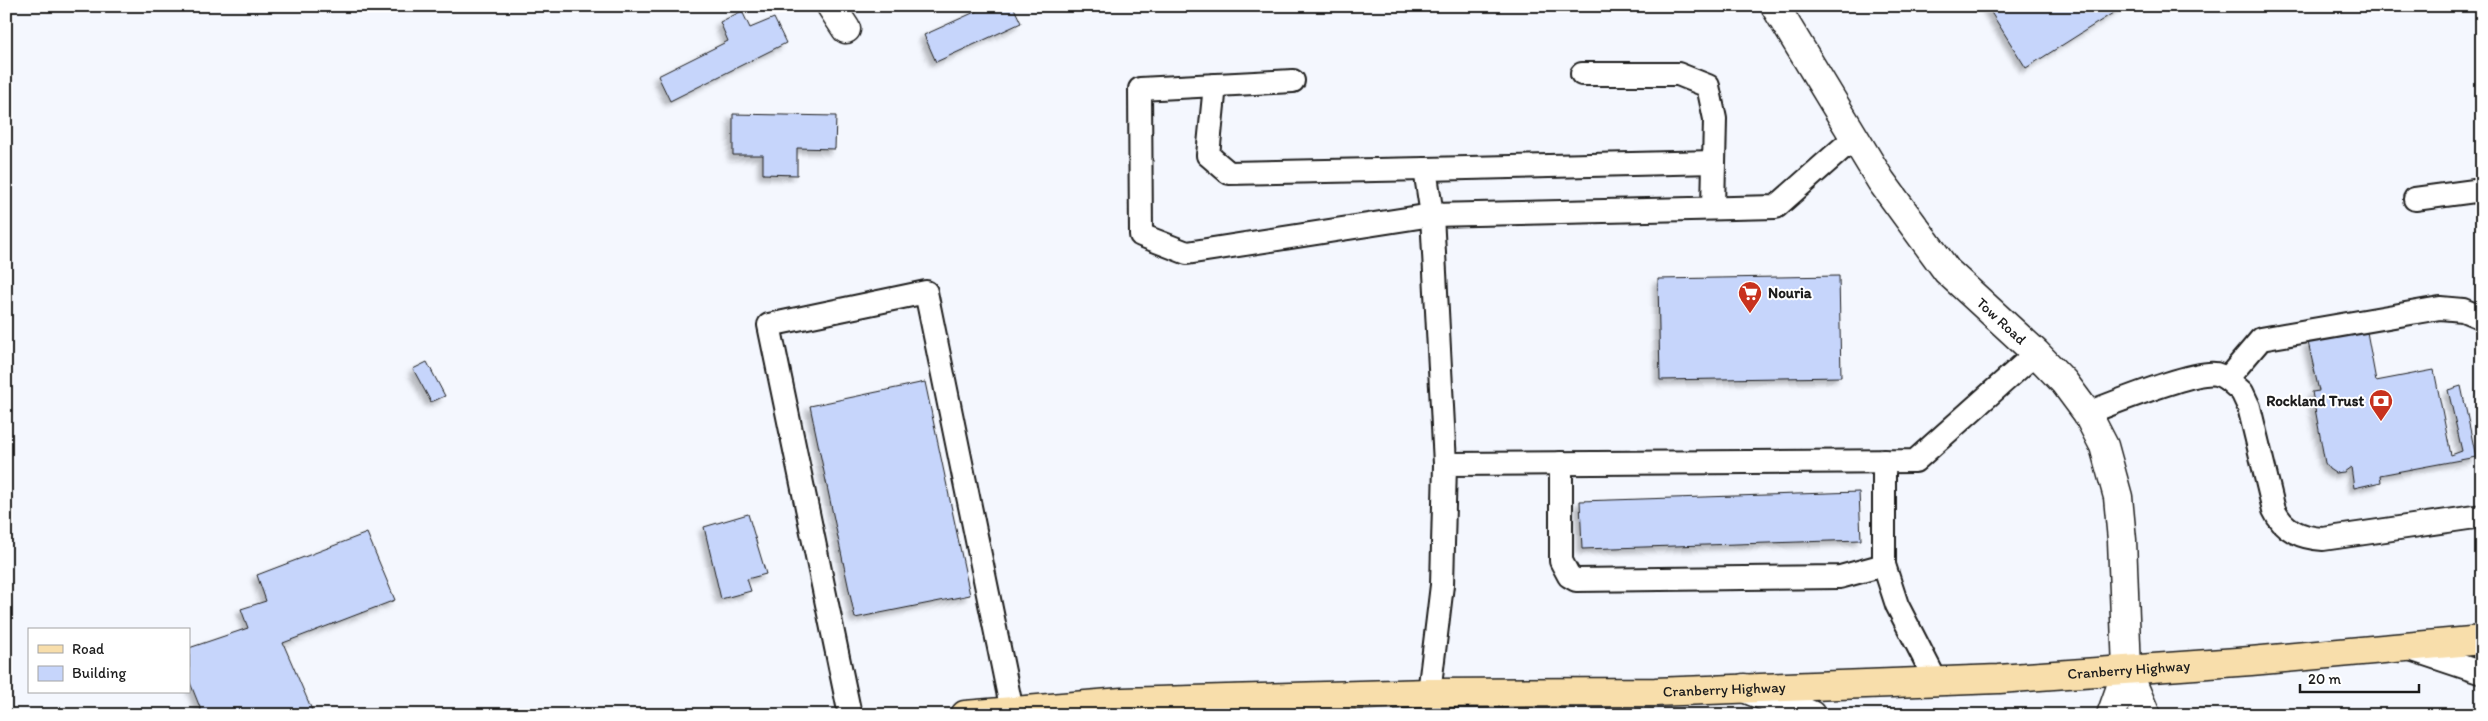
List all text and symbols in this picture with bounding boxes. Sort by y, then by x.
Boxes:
supermarket icon: Nouria [1737,280,1763,314]
place label: Nouria [1768,284,1812,302]
street label: Tow Road [1973,294,2030,348]
bank icon: Rockland Trust [2368,388,2394,422]
place label: Rockland Trust [2266,392,2364,410]
legend [28,628,190,694]
text: Road [72,640,105,658]
street label: Cranberry Highway [2067,656,2191,683]
scale bar [2300,661,2419,693]
text: Building [72,664,126,682]
text: 20 m [2308,670,2342,688]
street label: Cranberry Highway [1662,678,1786,701]

